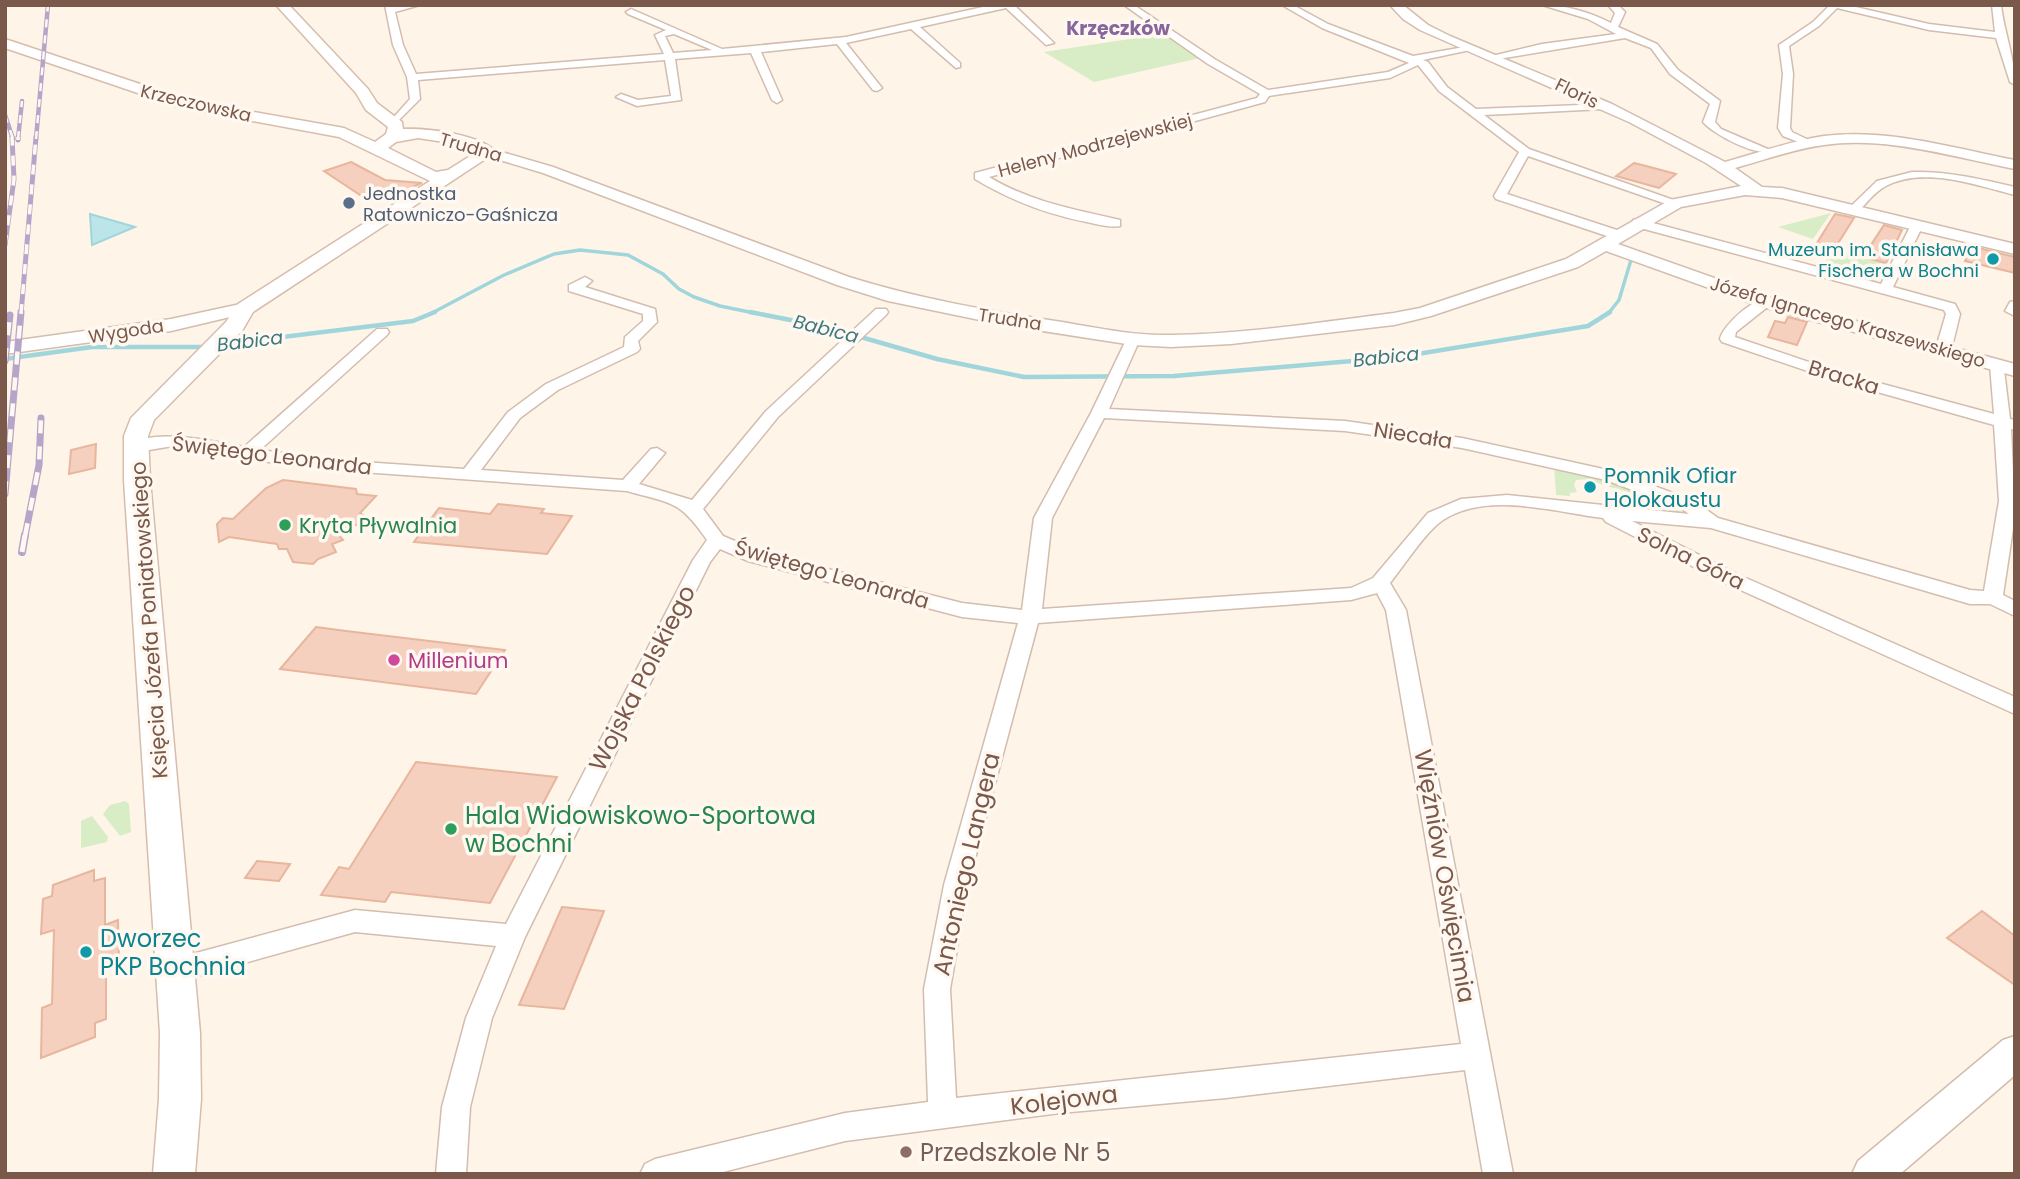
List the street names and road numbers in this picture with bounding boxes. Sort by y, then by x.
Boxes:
street label: Floris [1551,72,1603,114]
street label: Krzeczowska [138,78,254,128]
street label: Heleny Modrzejewskiej [995,107,1195,183]
street label: Trudna [437,126,505,168]
street label: Józefa Ignacego Kraszewskiego [1707,271,1989,373]
street label: Trudna [977,302,1043,336]
street label: Wygoda [87,313,165,349]
street label: Bracka [1805,353,1883,401]
street label: Niecała [1372,414,1454,456]
street label: Świętego Leonarda [170,428,374,482]
street label: Księcia Józefa Poniatowskiego [123,461,175,779]
street label: Solna Góra [1633,520,1749,596]
street label: Świętego Leonarda [731,532,933,616]
street label: Wojska Polskiego [581,579,703,777]
street label: Więźniów Oświęcimia [1406,747,1484,1005]
street label: Antoniego Langera [924,749,1008,979]
street label: Kolejowa [1009,1077,1119,1123]

